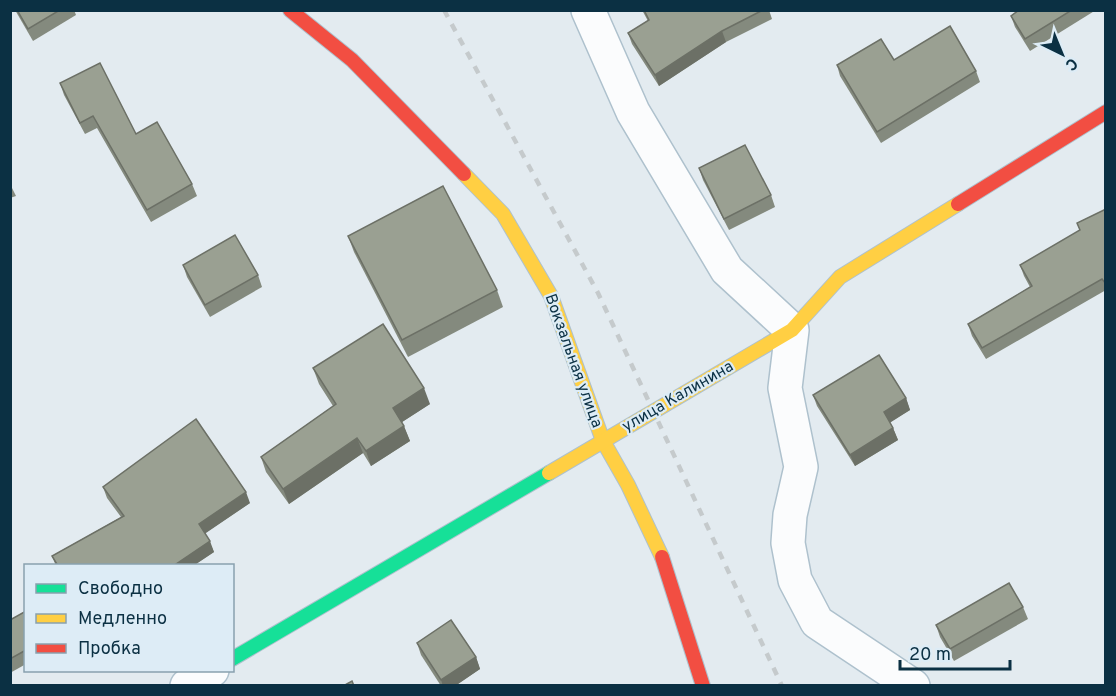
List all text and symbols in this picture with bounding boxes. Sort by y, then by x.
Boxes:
north arrow [1032,24,1092,84]
text: С [1060,53,1081,74]
street label: Вокзальная улица [539,291,607,431]
street label: улица Калинина [619,357,737,437]
legend [24,564,234,672]
text: Свободно [78,578,163,601]
text: Медленно [78,608,167,631]
scale bar [900,633,1010,671]
text: Пробка [78,638,141,661]
text: 20 m [909,644,951,667]

